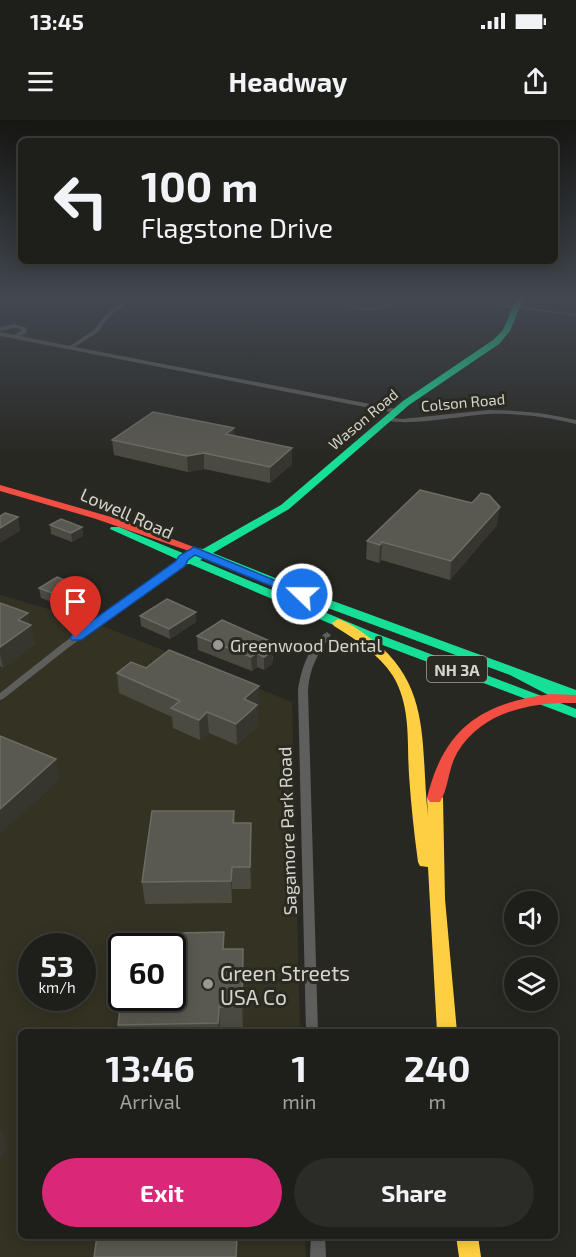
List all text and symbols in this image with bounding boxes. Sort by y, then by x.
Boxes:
text: 13:45 [30,8,84,34]
icon: menu [24,65,57,98]
text: Headway [229,65,347,97]
icon: share [519,65,552,98]
text: 100 m [141,160,258,210]
icon: left [42,162,120,240]
text: Flagstone Drive [141,211,333,243]
street label: Wason Road [325,385,401,453]
street label: Colson Road [420,389,506,415]
street label: Lowell Road [77,483,177,543]
position arrow [270,562,334,626]
pin [50,576,101,638]
icon: arrive [59,585,92,618]
place label: Greenwood Dental [230,634,382,656]
marker: Greenwood Dental [211,638,225,652]
road number: NH 3A [427,656,487,682]
street label: Sagamore Park Road [273,746,301,916]
map controls [504,891,558,1011]
button: sound [504,891,558,945]
speed limit sign: 60 [108,933,186,1011]
text: 53 [40,947,74,983]
button: layers [504,957,558,1011]
place label: Green Streets USA Co [220,960,350,1009]
marker: Green Streets USA Co [201,977,215,991]
text: km/h [38,978,76,996]
text: 13:46 [105,1046,195,1089]
text: 1 [292,1046,307,1089]
text: 240 [404,1046,470,1089]
text: Arrival [120,1089,181,1113]
text: min [282,1089,316,1113]
text: m [428,1089,446,1113]
button: Exit [42,1158,282,1227]
button: Share [294,1158,534,1227]

